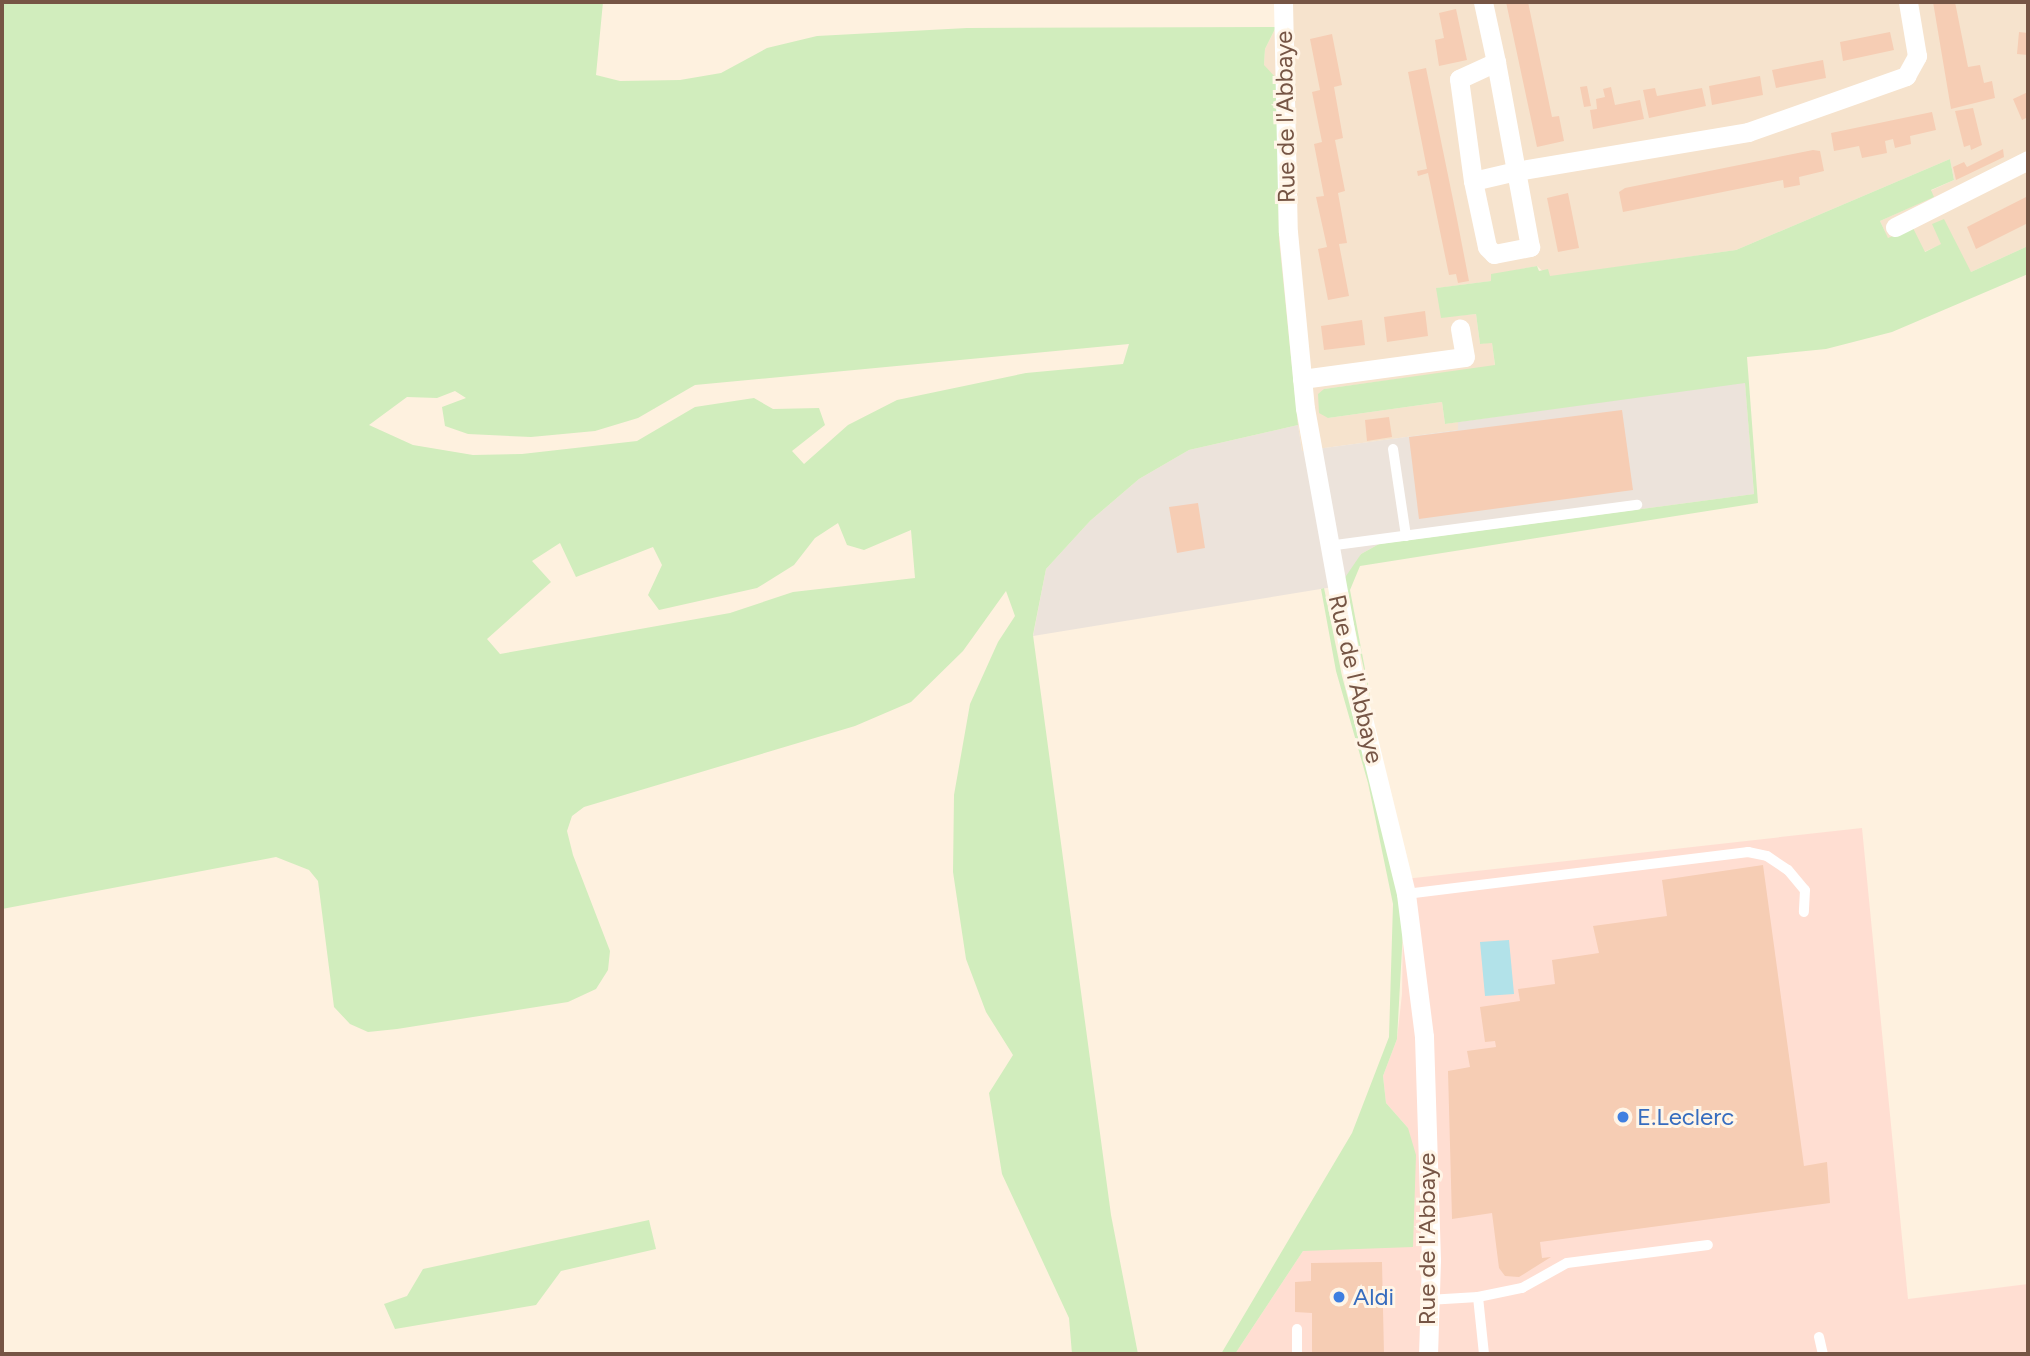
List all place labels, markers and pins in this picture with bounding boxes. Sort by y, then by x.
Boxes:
place label: E.Leclerc [1637,1103,1734,1131]
marker: E.Leclerc [1615,1109,1631,1125]
place label: Aldi [1353,1283,1394,1311]
marker: Aldi [1331,1289,1347,1305]

